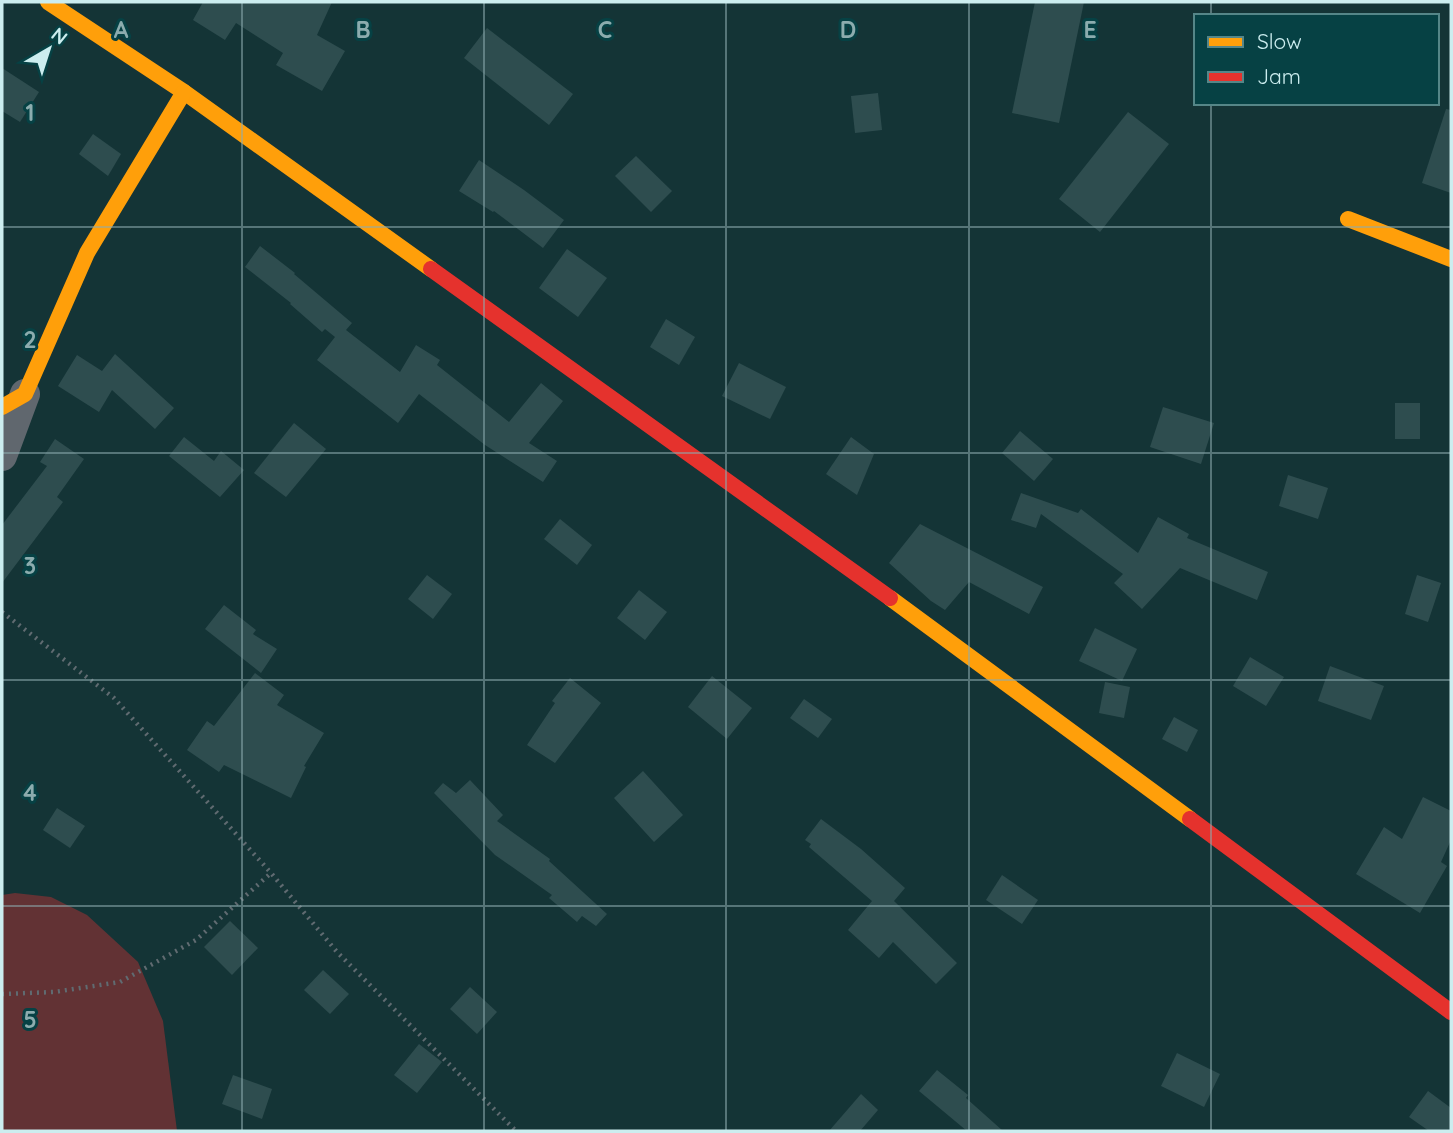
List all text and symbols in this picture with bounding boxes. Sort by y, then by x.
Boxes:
north arrow [14,14,84,84]
legend [1194,14,1439,105]
text: A [114,15,129,44]
text: B [355,15,371,44]
text: C [598,15,612,44]
text: D [840,15,856,44]
text: E [1083,15,1097,44]
text: N [47,22,73,50]
text: Slow [1257,28,1302,54]
text: Jam [1257,63,1301,89]
text: 1 [26,98,34,127]
text: 2 [23,325,37,354]
text: 3 [24,551,36,580]
text: 4 [23,778,37,807]
text: 5 [23,1005,37,1034]

